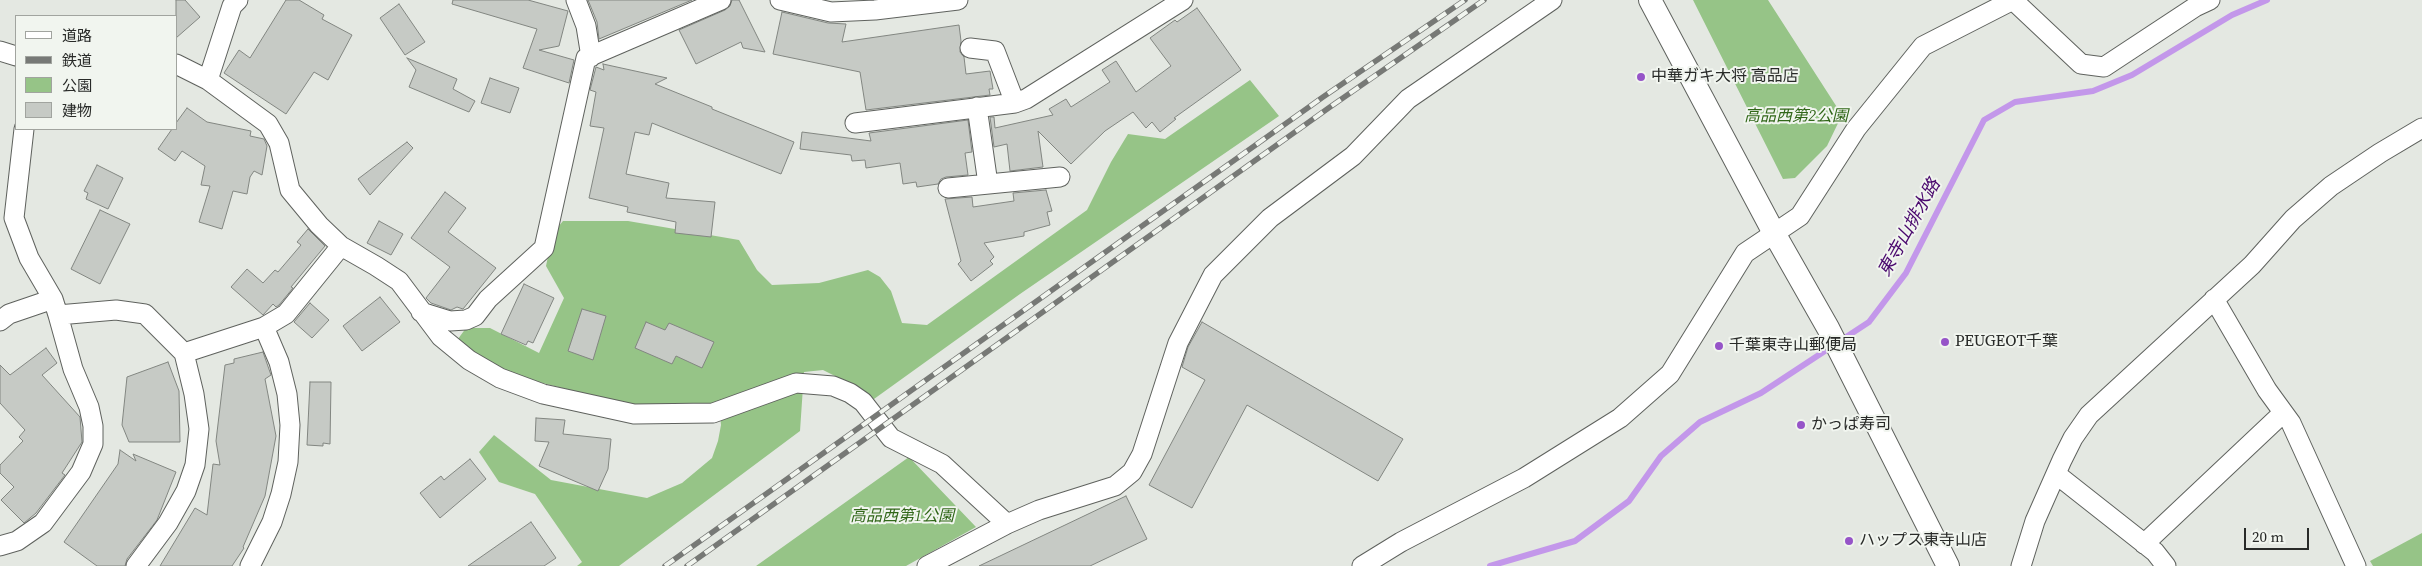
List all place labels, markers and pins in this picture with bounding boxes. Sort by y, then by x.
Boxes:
place label: 中華ガキ大将 高品店 [1651,67,1799,87]
marker: 中華ガキ大将 高品店 [1635,71,1647,83]
place label: PEUGEOT千葉 [1955,332,2058,352]
place label: 千葉東寺山郵便局 [1729,336,1857,356]
marker: PEUGEOT千葉 [1939,336,1951,348]
marker: 千葉東寺山郵便局 [1713,340,1725,352]
place label: かっぱ寿司 [1811,415,1891,435]
marker: かっぱ寿司 [1795,419,1807,431]
place label: ハップス東寺山店 [1859,531,1987,551]
marker: ハップス東寺山店 [1843,535,1855,547]

